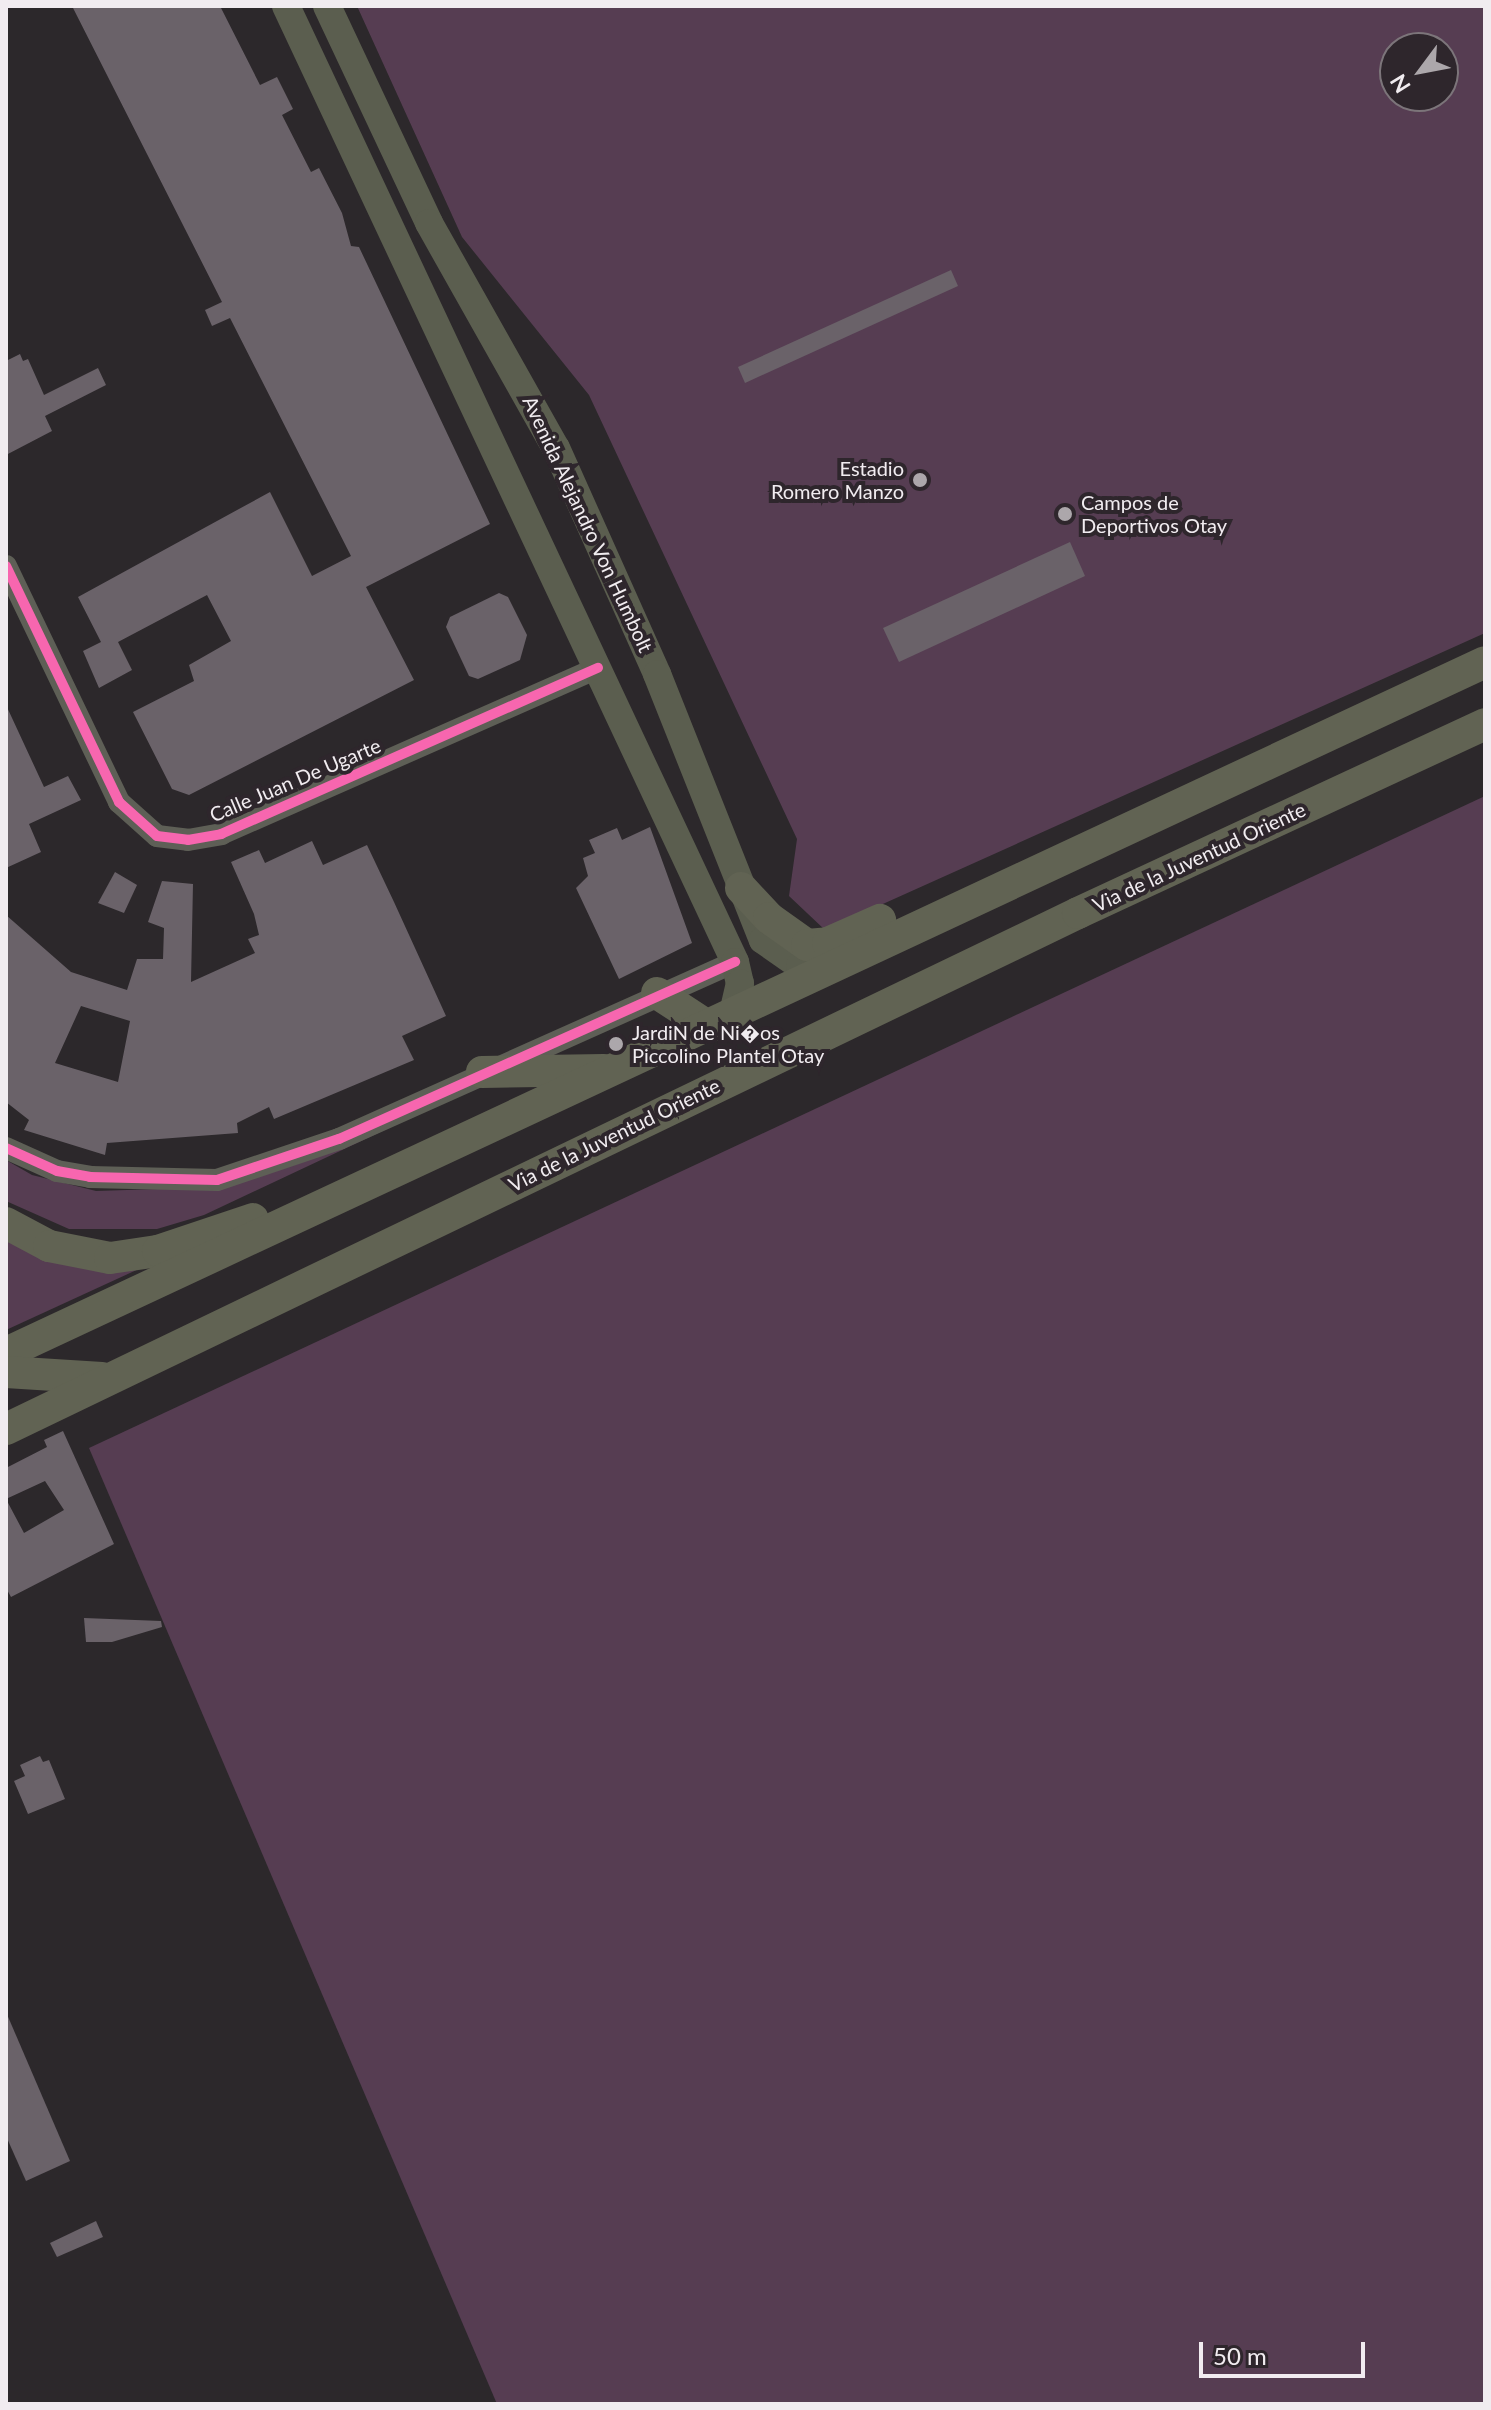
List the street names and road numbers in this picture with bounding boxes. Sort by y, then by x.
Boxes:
street label: Avenida Alejandro Von Humbolt [518,391,658,657]
street label: Calle Juan De Ugarte [206,733,384,827]
street label: Via de la Juventud Oriente [1088,797,1310,917]
street label: Via de la Juventud Oriente [504,1073,724,1197]

